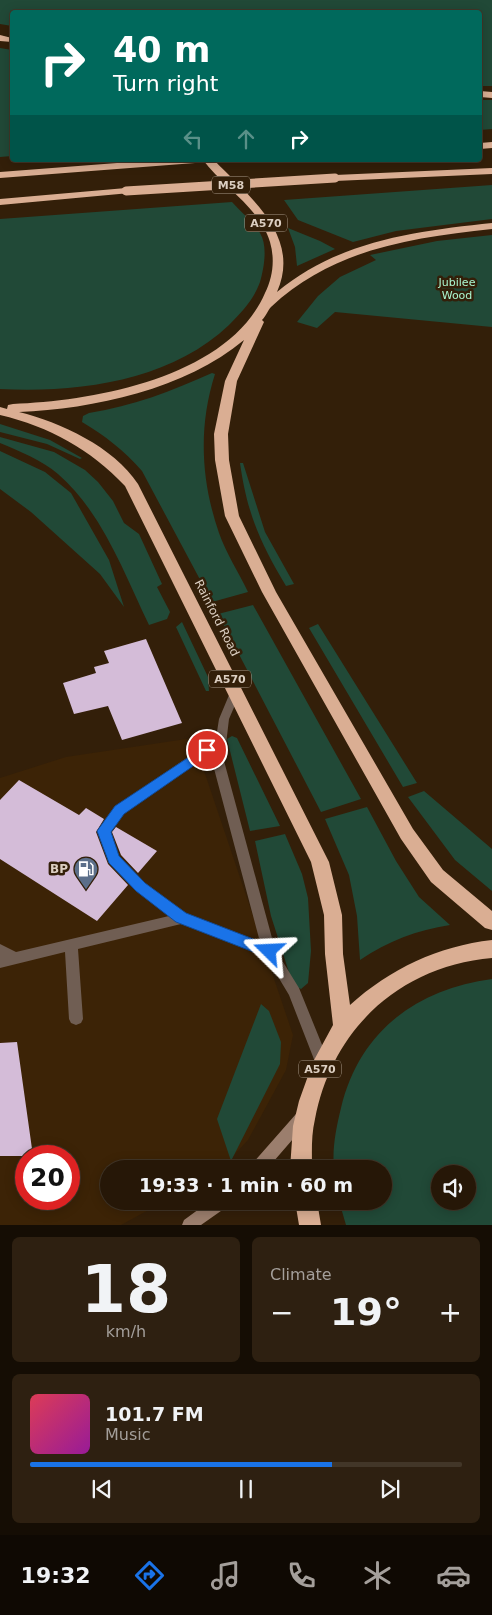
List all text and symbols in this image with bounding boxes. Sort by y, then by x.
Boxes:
icon: right [30,30,95,95]
text: 40 m [113,30,210,70]
text: Turn right [113,71,218,96]
icon: left [179,125,207,153]
icon: ahead [232,125,260,153]
icon: right [285,125,313,153]
road number: M58 [212,176,250,194]
road number: A570 [245,214,287,232]
park label: Jubilee Wood [438,276,476,302]
street label: Rainford Road [192,577,242,659]
road number: A570 [209,671,251,688]
pin [186,729,228,771]
icon: arrive [193,736,221,764]
fuel station icon: BP [73,856,99,890]
place label: BP [50,862,68,876]
position arrow [242,924,294,976]
road number: A570 [299,1060,341,1078]
speed limit sign: 20 [15,1145,80,1210]
map controls [431,1165,476,1210]
button: sound [431,1165,476,1210]
text: 19:33 · 1 min · 60 m [139,1174,353,1196]
text: 18 [81,1252,171,1327]
text: Climate [270,1265,332,1284]
text: 19° [330,1290,402,1334]
text: − [270,1296,293,1329]
text: + [439,1296,462,1329]
text: km/h [106,1322,146,1341]
text: 101.7 FM [105,1403,204,1425]
text: Music [105,1425,151,1444]
icon: previous [88,1475,116,1503]
icon: pause [232,1475,260,1503]
icon: next [376,1475,404,1503]
icon: directions [132,1558,167,1593]
icon: music [208,1558,243,1593]
icon: phone [284,1558,319,1593]
icon: climate [360,1558,395,1593]
icon: car [436,1558,471,1593]
text: 19:32 [21,1563,91,1588]

